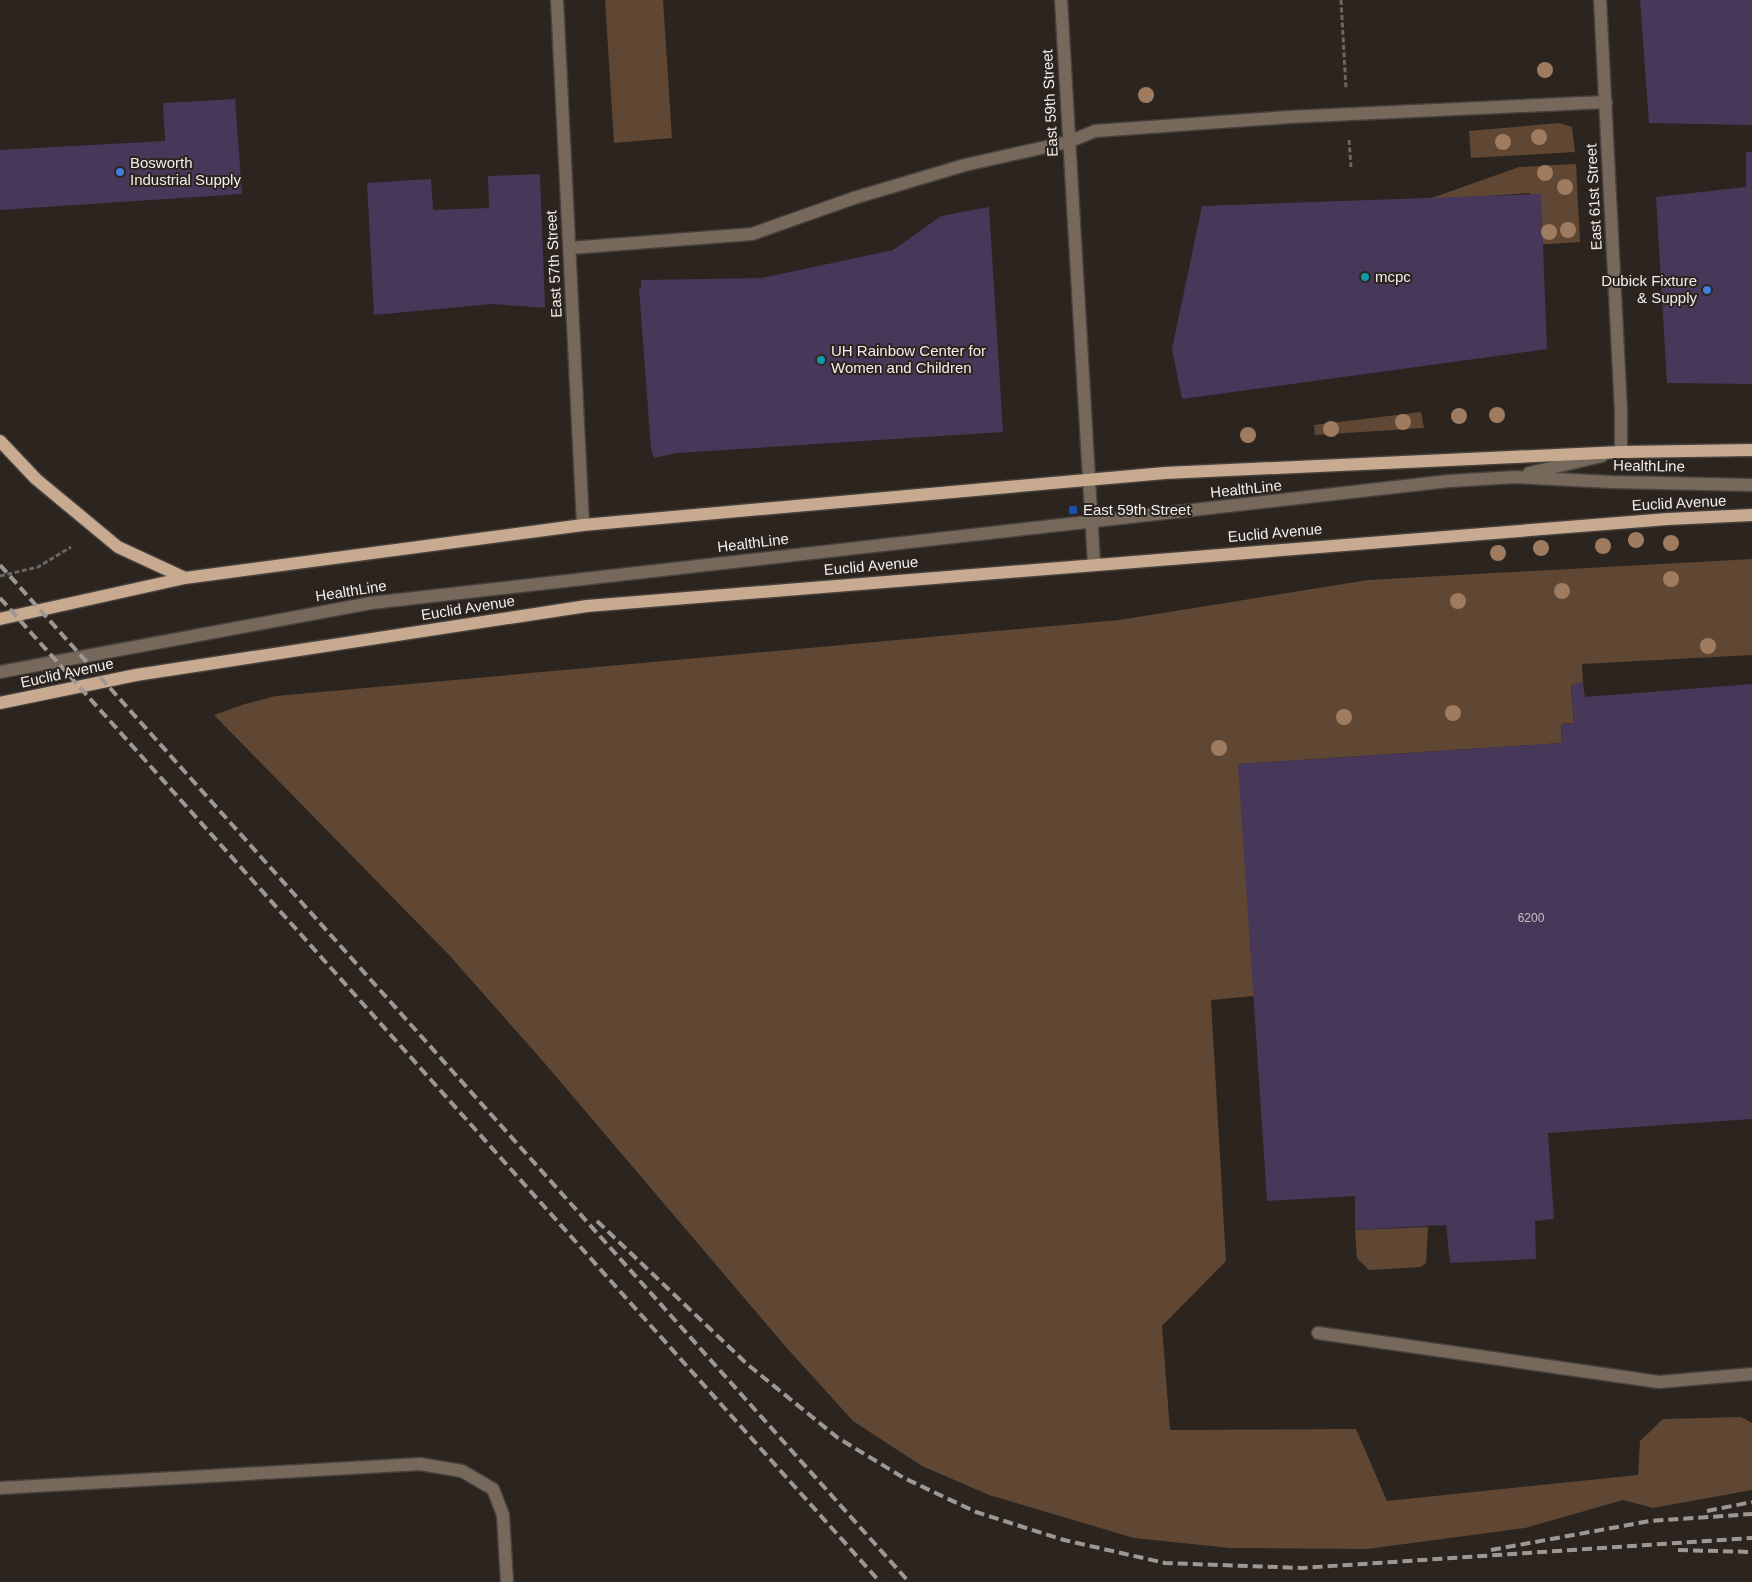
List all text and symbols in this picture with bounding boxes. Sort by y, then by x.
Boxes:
street label: East 59th Street [1038,48,1061,157]
street label: East 61st Street [1582,142,1605,251]
place label: Bosworth Industrial Supply [130,154,241,188]
marker: Bosworth Industrial Supply [114,166,126,178]
street label: East 57th Street [542,209,565,318]
place label: mcpc [1375,268,1411,285]
marker: mcpc [1359,271,1371,283]
place label: Dubick Fixture & Supply [1601,272,1697,306]
marker: Dubick Fixture & Supply [1701,284,1713,296]
place label: UH Rainbow Center for Women and Children [831,342,986,376]
marker: UH Rainbow Center for Women and Children [815,354,827,366]
street label: HealthLine [1613,456,1685,475]
street label: HealthLine [1209,476,1282,501]
street label: Euclid Avenue [1631,492,1727,513]
place label: East 59th Street [1083,501,1191,518]
marker: East 59th Street [1067,504,1079,516]
street label: Euclid Avenue [1227,520,1323,545]
street label: HealthLine [716,530,790,555]
street label: Euclid Avenue [823,553,919,578]
street label: HealthLine [314,577,388,605]
street label: Euclid Avenue [420,592,516,623]
street label: Euclid Avenue [19,654,115,691]
house number: 6200 [1518,911,1545,925]

